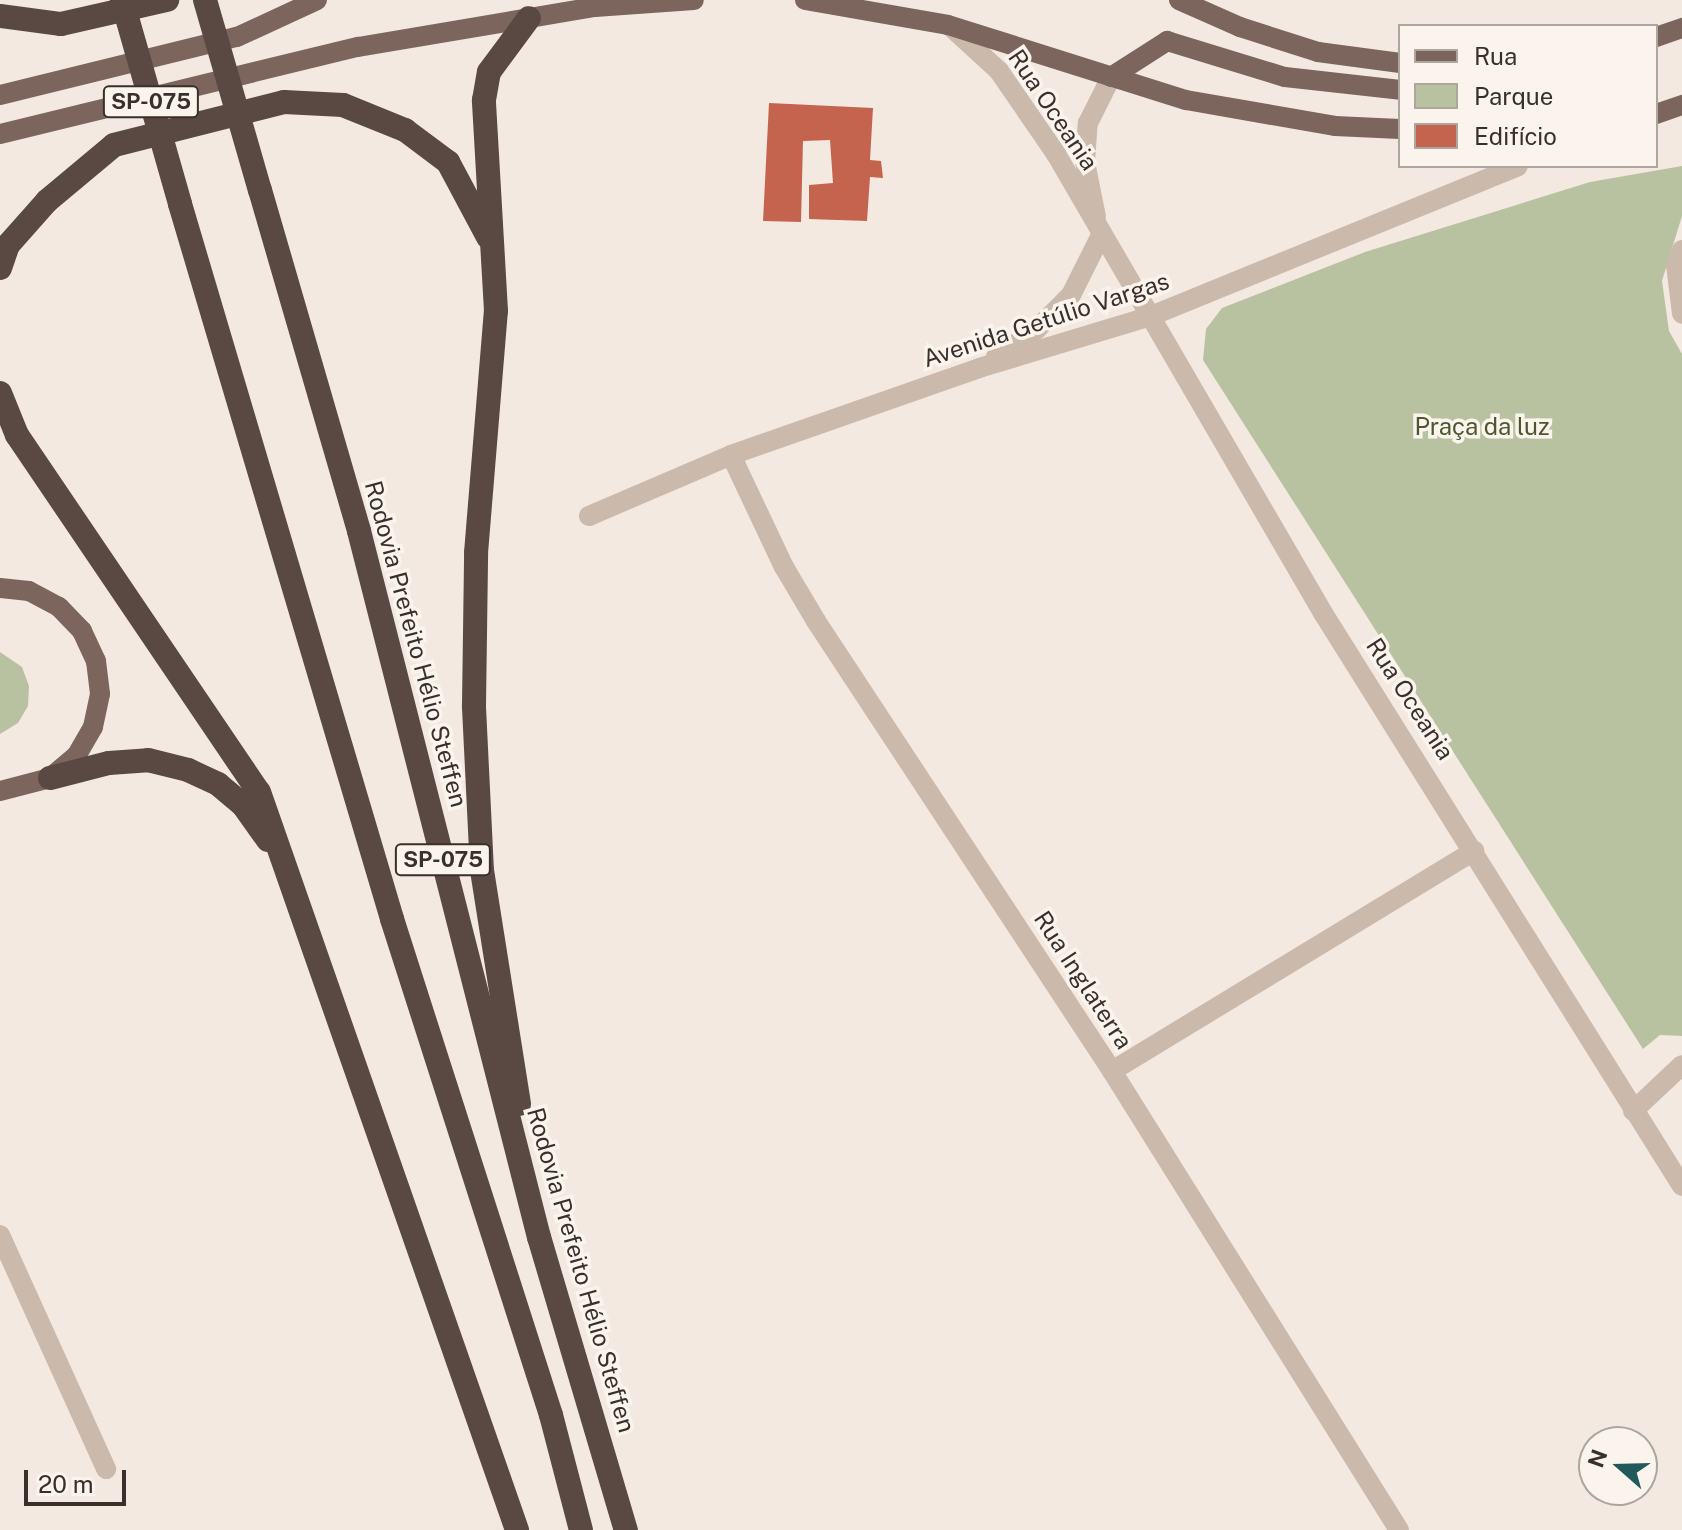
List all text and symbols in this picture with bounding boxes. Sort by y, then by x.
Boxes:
legend [1398,24,1658,168]
text: Rua [1474,42,1517,70]
street label: Rua Oceania [1002,44,1104,176]
text: Parque [1474,82,1553,110]
road number: SP-075 [101,84,201,120]
text: Edifício [1474,122,1557,150]
street label: Avenida Getúlio Vargas [919,266,1173,374]
park label: Praça da luz [1414,413,1550,441]
street label: Rodovia Prefeito Hélio Steffen [359,478,473,810]
street label: Rua Oceania [1360,633,1460,765]
road number: SP-075 [393,842,493,878]
street label: Rua Inglaterra [1028,906,1138,1054]
street label: Rodovia Prefeito Hélio Steffen [521,1104,641,1436]
north arrow [1578,1426,1658,1506]
text: N [1582,1446,1612,1471]
scale bar [28,1454,130,1504]
text: 20 m [38,1470,94,1498]

